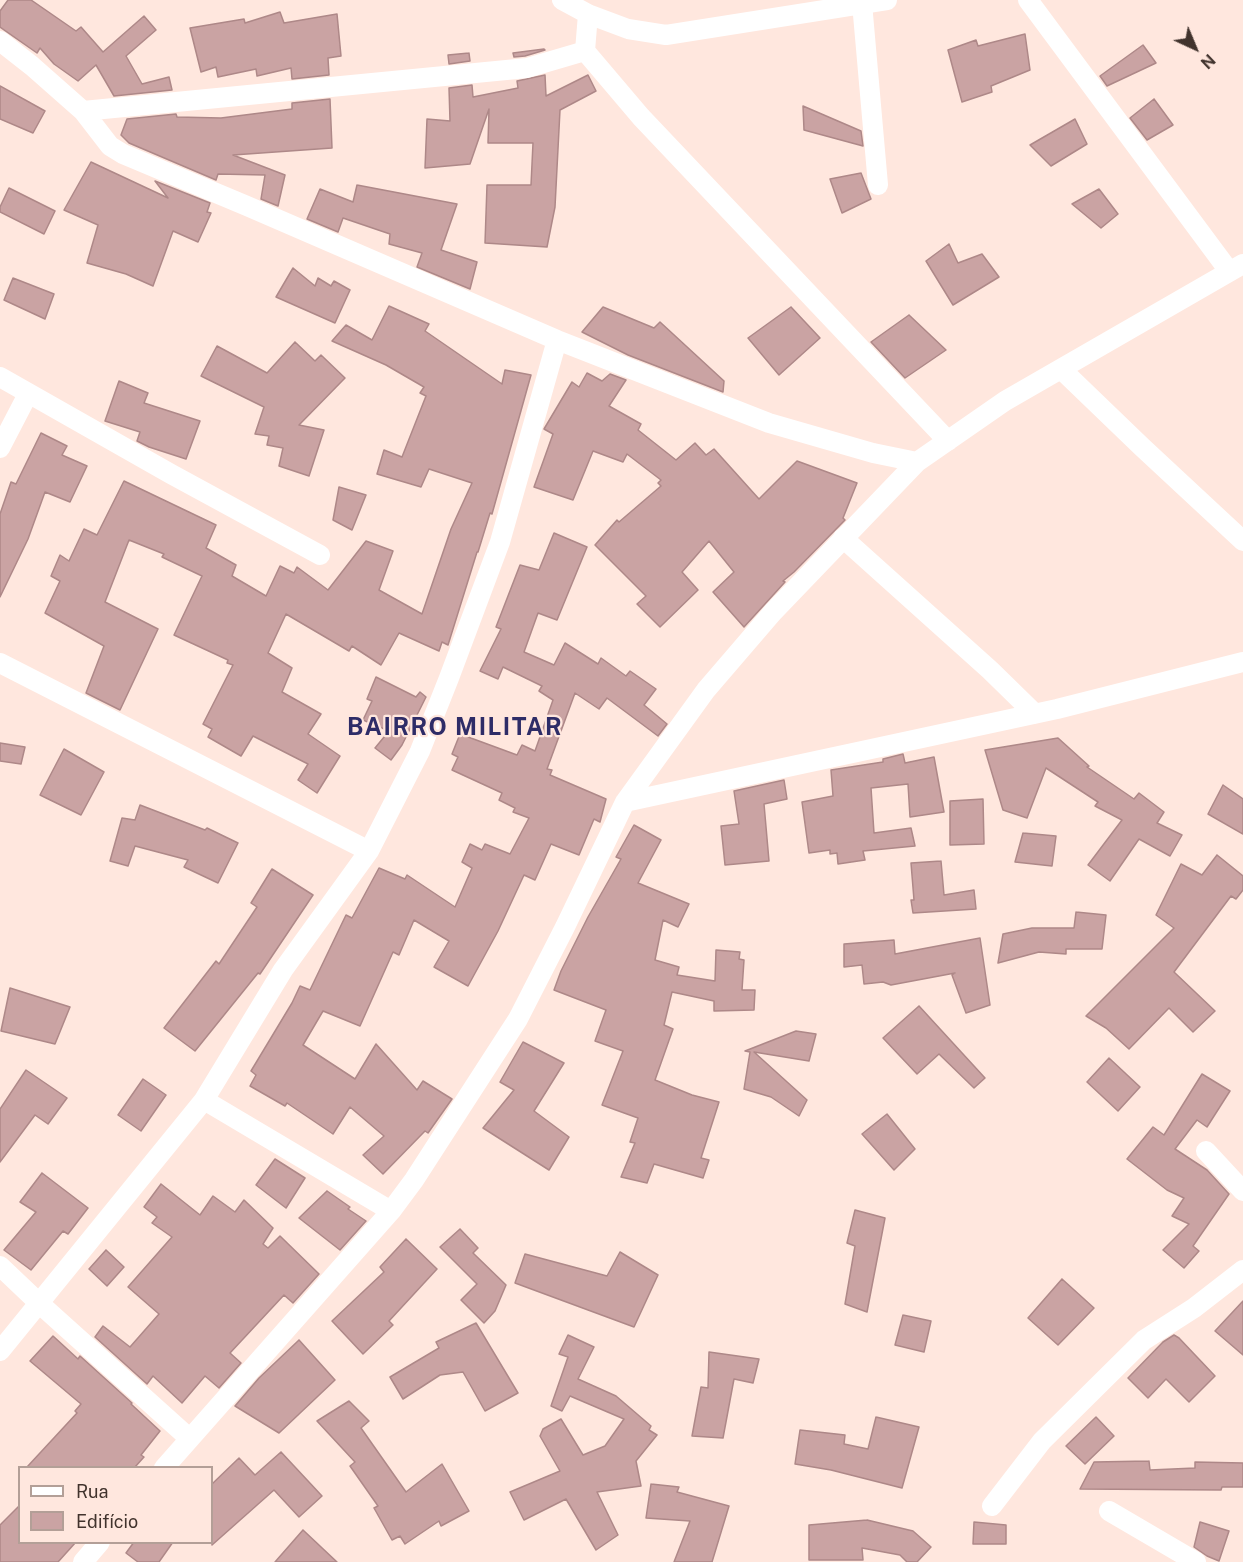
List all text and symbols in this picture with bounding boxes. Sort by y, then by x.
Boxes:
north arrow [1165,18,1225,78]
text: N [1197,50,1219,72]
district label: BAIRRO MILITAR [347,714,563,742]
legend [18,1466,213,1544]
text: Rua [76,1481,108,1502]
text: Edifício [76,1511,138,1532]

